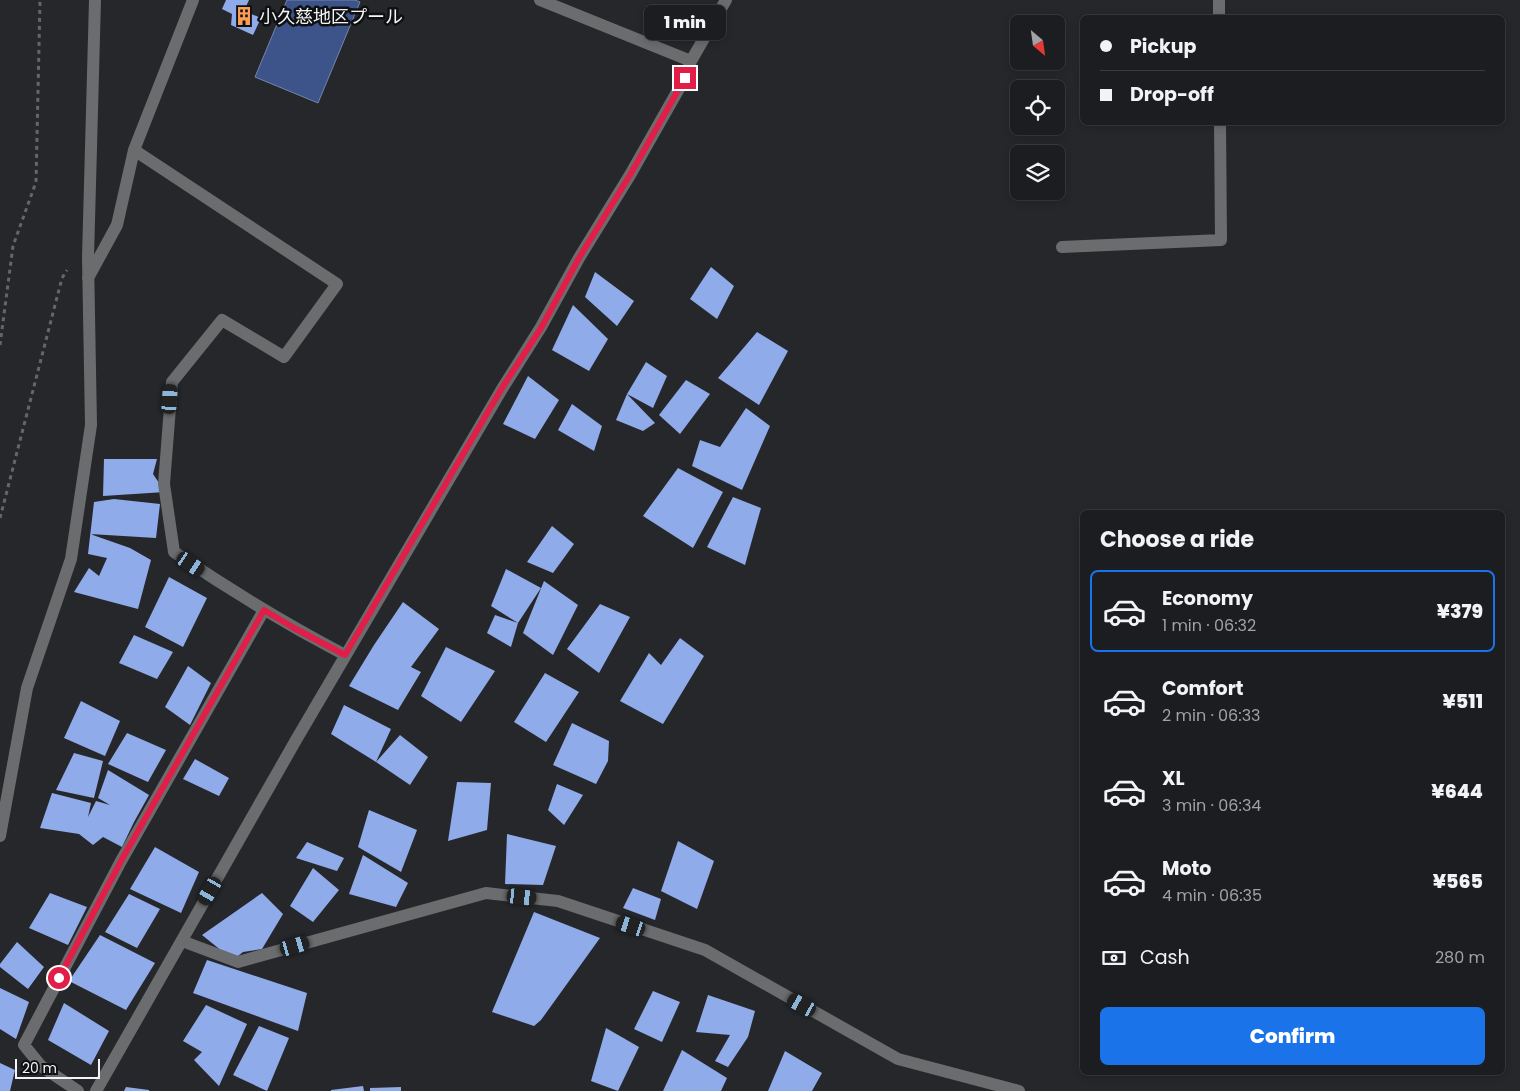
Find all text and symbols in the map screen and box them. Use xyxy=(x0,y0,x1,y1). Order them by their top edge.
place label: 小久慈地区プール xyxy=(259,4,403,29)
building icon: 小久慈地区プール xyxy=(233,5,255,27)
callout: 1 min xyxy=(644,5,726,40)
text: 1 min xyxy=(664,11,706,34)
north arrow xyxy=(1010,15,1065,70)
map controls xyxy=(1010,15,1065,200)
text: Pickup xyxy=(1130,33,1196,60)
route end xyxy=(674,67,696,89)
button: locate xyxy=(1010,80,1065,135)
text: Drop-off xyxy=(1130,81,1214,108)
button: layers xyxy=(1010,145,1065,200)
car xyxy=(161,384,178,414)
text: Choose a ride xyxy=(1100,524,1254,555)
car xyxy=(174,549,207,579)
text: Economy xyxy=(1162,585,1253,612)
icon: car xyxy=(1102,589,1147,634)
text: ¥379 xyxy=(1437,598,1483,625)
text: 1 min · 06:32 xyxy=(1162,614,1256,637)
text: Comfort xyxy=(1162,675,1244,702)
icon: car xyxy=(1102,679,1147,724)
text: ¥511 xyxy=(1443,688,1483,715)
text: 2 min · 06:33 xyxy=(1162,704,1261,727)
text: XL xyxy=(1162,765,1185,792)
icon: car xyxy=(1102,769,1147,814)
text: ¥644 xyxy=(1431,778,1483,805)
text: 3 min · 06:34 xyxy=(1162,794,1261,817)
text: Moto xyxy=(1162,855,1211,882)
icon: car xyxy=(1102,859,1147,904)
text: ¥565 xyxy=(1433,868,1483,895)
car xyxy=(196,874,223,908)
text: 4 min · 06:35 xyxy=(1162,884,1262,907)
car xyxy=(506,888,537,906)
car xyxy=(614,914,647,938)
car xyxy=(278,935,311,957)
icon: cash xyxy=(1100,944,1128,972)
text: Cash xyxy=(1140,944,1190,971)
text: 280 m xyxy=(1435,946,1485,969)
route start xyxy=(48,967,70,989)
car xyxy=(785,991,818,1019)
button: Confirm xyxy=(1100,1007,1485,1065)
scale bar xyxy=(15,1056,100,1079)
text: 20 m xyxy=(22,1058,57,1078)

